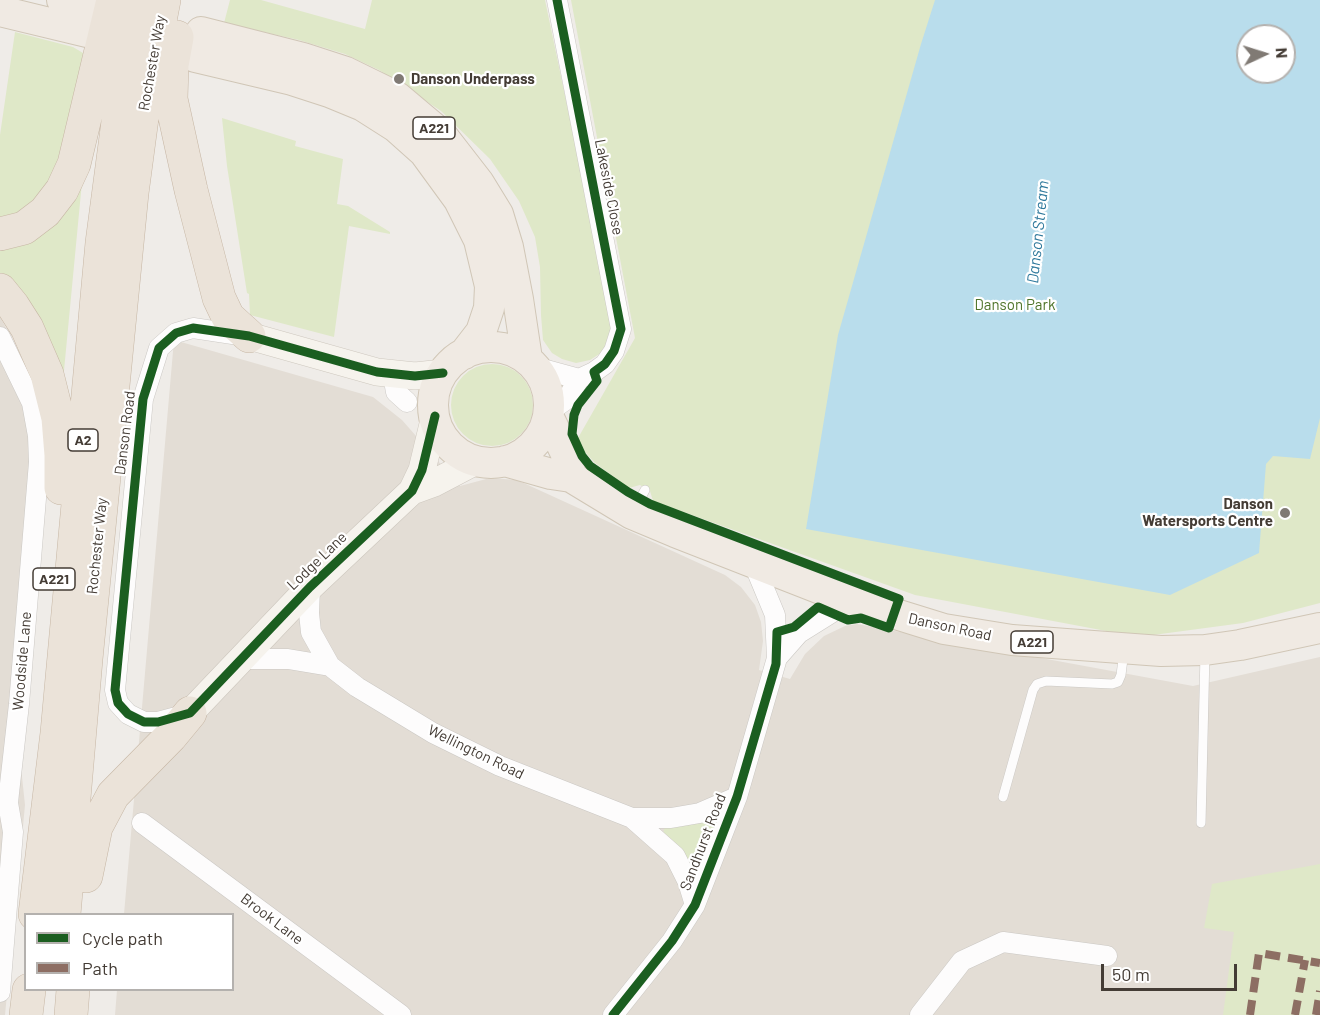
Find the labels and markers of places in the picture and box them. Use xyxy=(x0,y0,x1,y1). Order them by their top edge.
place label: Danson Underpass xyxy=(411,70,535,88)
marker: Danson Underpass xyxy=(392,72,406,86)
place label: Danson Watersports Centre xyxy=(1142,495,1273,530)
marker: Danson Watersports Centre xyxy=(1278,506,1292,520)

